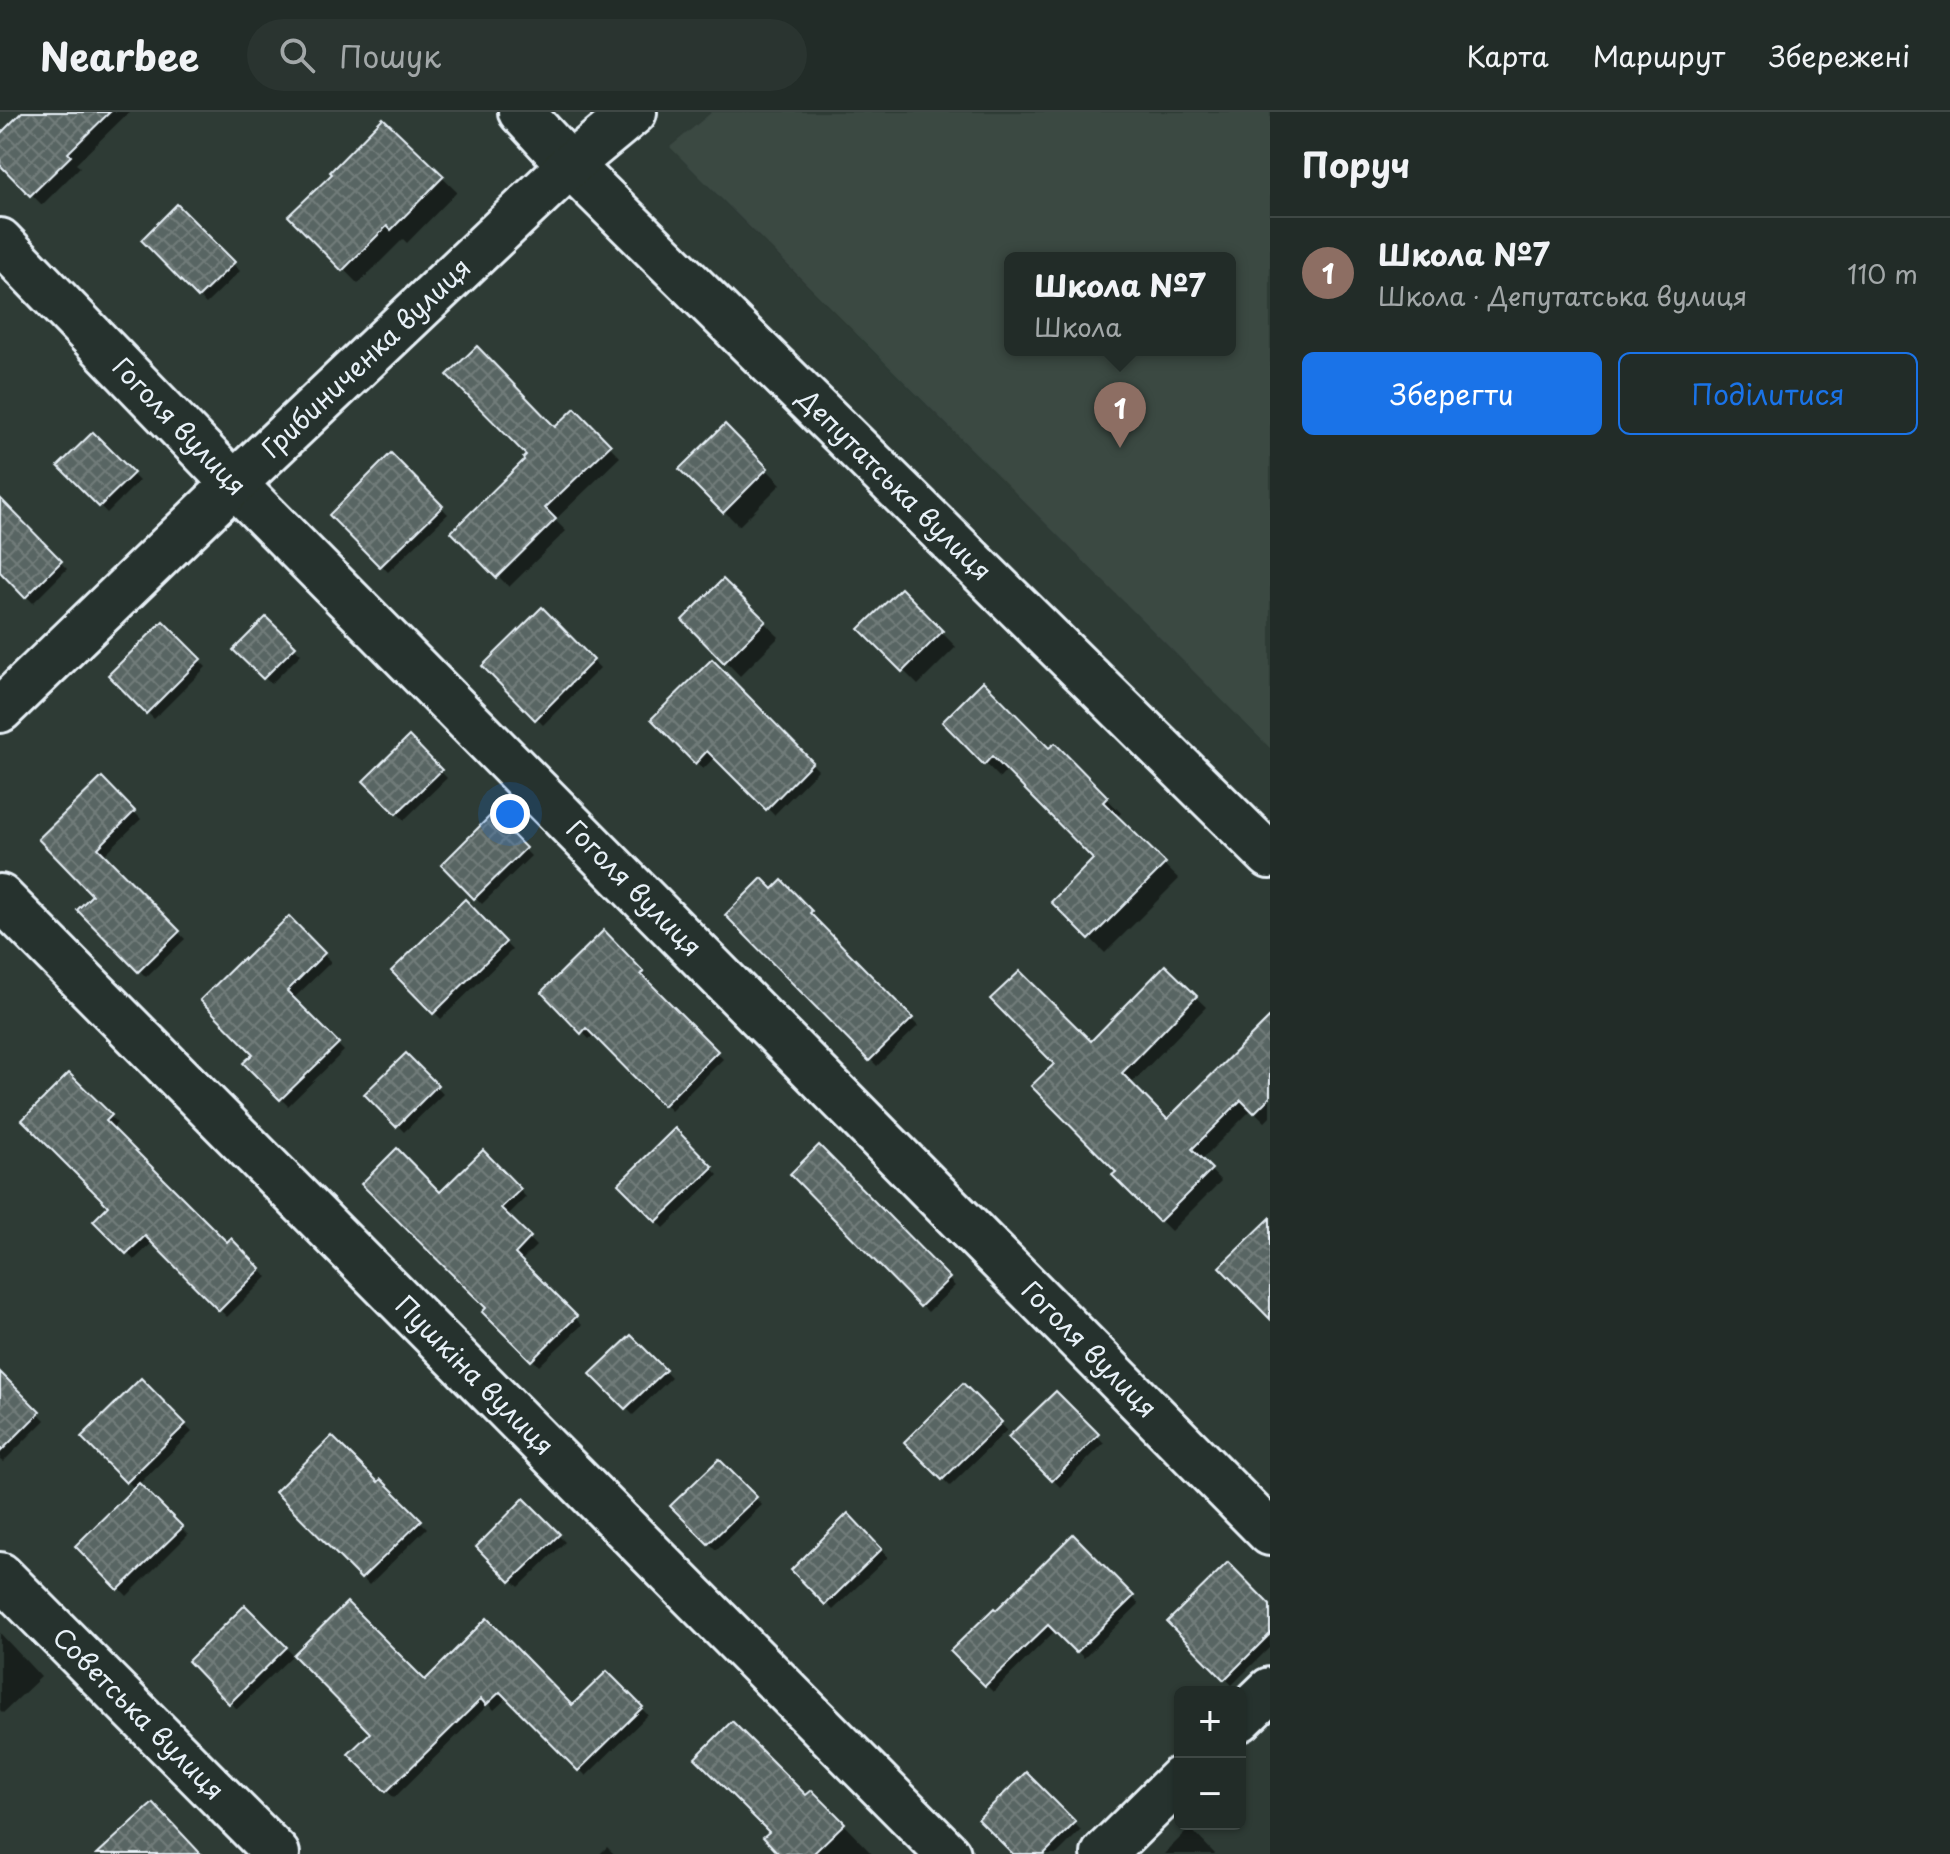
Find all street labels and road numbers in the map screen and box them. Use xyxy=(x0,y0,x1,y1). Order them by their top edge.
street label: Грибиниченка вулиця xyxy=(252,248,479,466)
street label: Гоголя вулиця xyxy=(104,348,256,504)
street label: Депутатська вулиця xyxy=(789,379,1001,589)
street label: Гоголя вулиця xyxy=(558,810,711,965)
street label: Гоголя вулиця xyxy=(1013,1271,1167,1426)
street label: Пушкіна вулиця xyxy=(387,1286,564,1464)
street label: Советська вулиця xyxy=(44,1618,234,1808)

